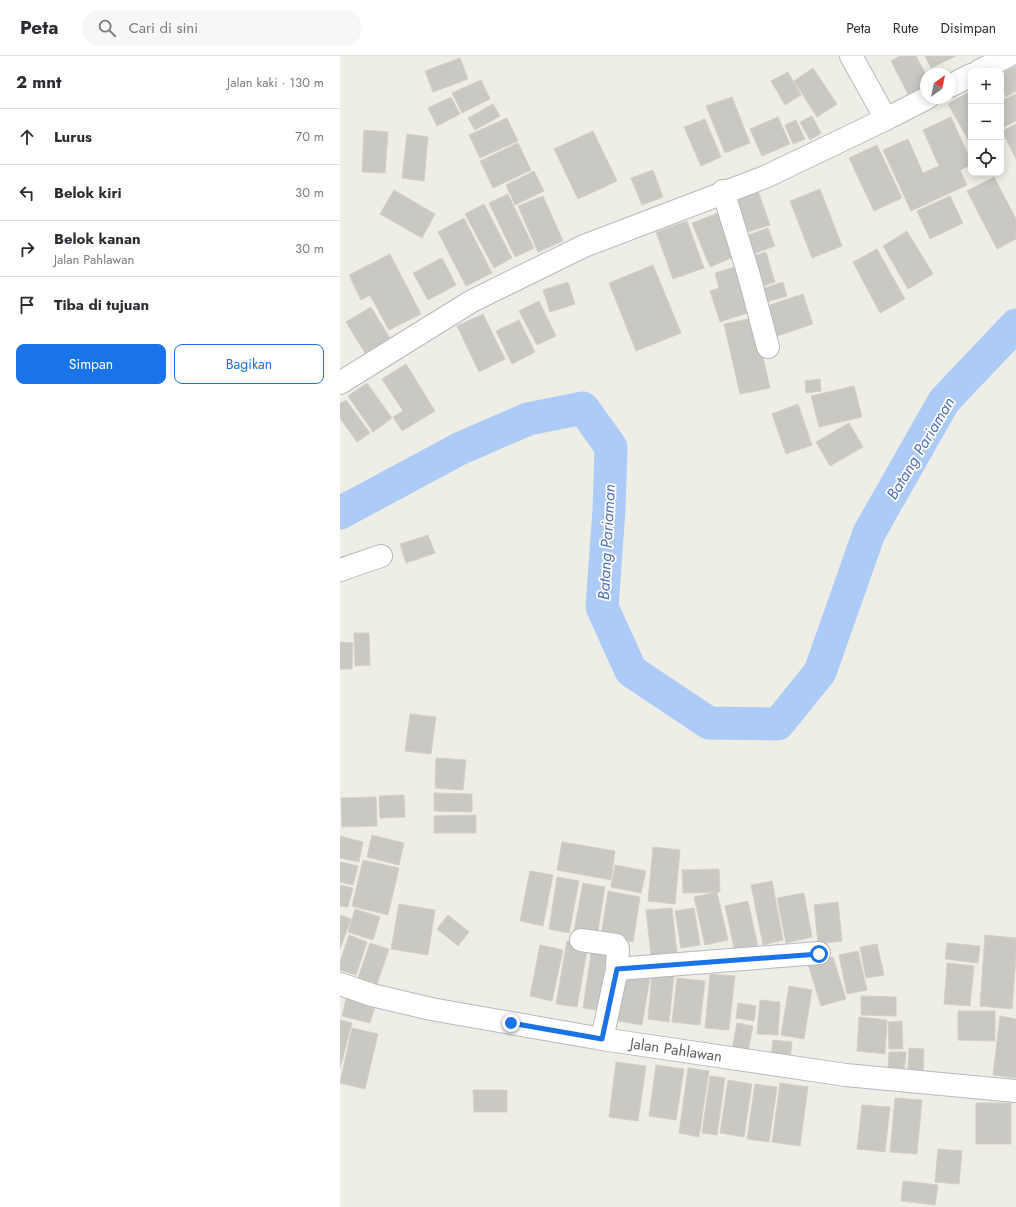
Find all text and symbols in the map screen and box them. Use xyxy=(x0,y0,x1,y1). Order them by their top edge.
search box xyxy=(82,10,362,46)
text: Peta xyxy=(20,14,58,41)
icon: search xyxy=(96,17,118,39)
text: Cari di sini xyxy=(128,17,198,39)
text: Peta xyxy=(846,18,871,38)
text: Rute xyxy=(893,18,919,38)
text: Disimpan xyxy=(941,18,996,38)
north arrow xyxy=(920,68,956,104)
map controls xyxy=(968,68,1004,176)
button: + xyxy=(968,68,1004,104)
text: 2 mnt xyxy=(16,70,61,94)
text: Jalan kaki · 130 m xyxy=(227,73,324,92)
button: − xyxy=(968,104,1004,140)
icon: ahead xyxy=(16,126,38,148)
text: Lurus xyxy=(54,126,92,148)
text: 70 m xyxy=(295,127,324,146)
button: locate xyxy=(968,140,1004,176)
icon: left xyxy=(16,182,38,204)
text: Belok kiri xyxy=(54,182,122,204)
text: 30 m xyxy=(295,183,324,202)
text: Belok kanan xyxy=(54,228,141,250)
icon: right xyxy=(16,238,38,260)
text: 30 m xyxy=(295,239,324,258)
text: Jalan Pahlawan xyxy=(54,250,134,269)
icon: arrive xyxy=(16,294,38,316)
text: Tiba di tujuan xyxy=(54,294,149,316)
button: Simpan xyxy=(16,344,166,384)
button: Bagikan xyxy=(174,344,324,384)
water label: Batang Pariaman xyxy=(881,393,960,504)
water label: Batang Pariaman xyxy=(592,483,621,601)
route start xyxy=(810,945,828,963)
route end xyxy=(502,1014,520,1032)
street label: Jalan Pahlawan xyxy=(627,1032,724,1068)

